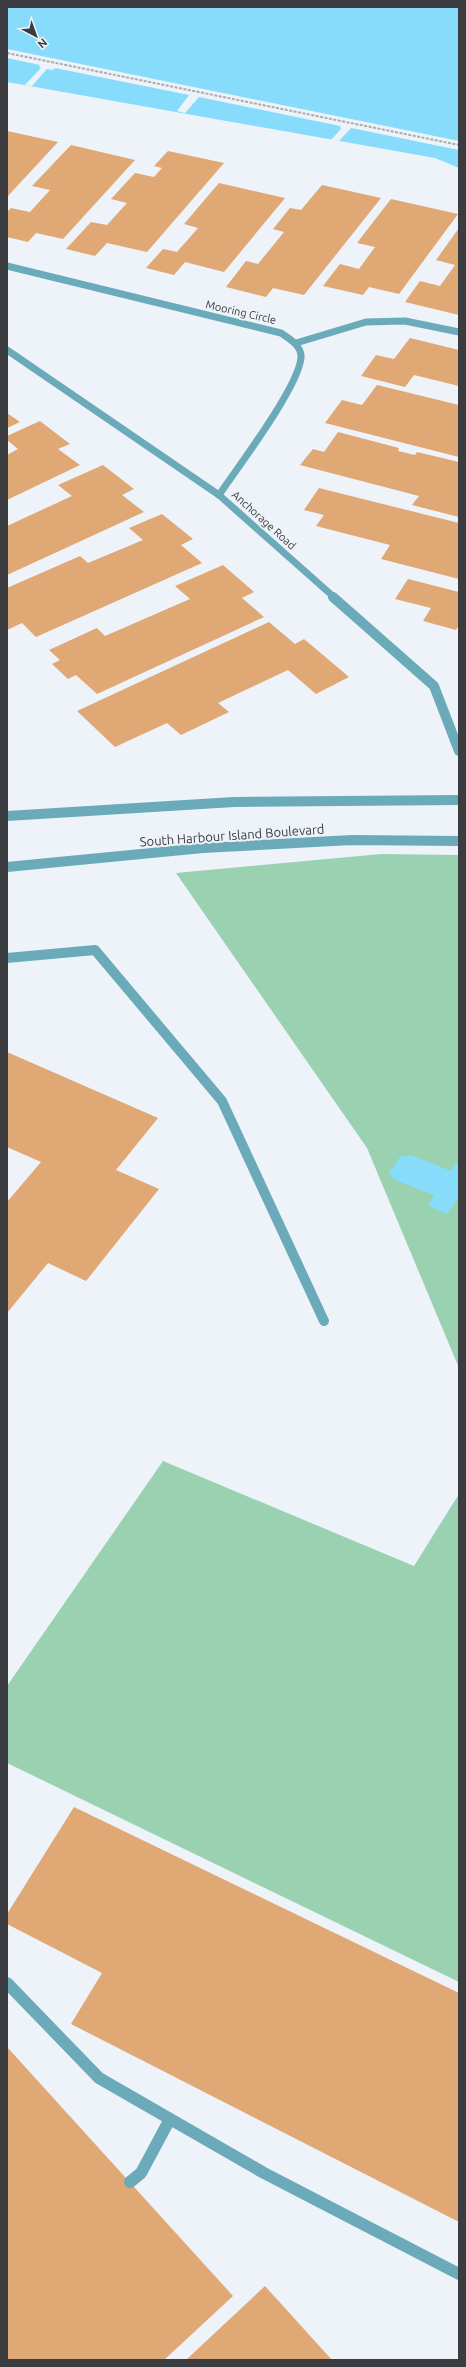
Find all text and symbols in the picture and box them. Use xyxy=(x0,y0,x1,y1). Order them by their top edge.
north arrow xyxy=(16,16,56,56)
text: N xyxy=(36,36,50,51)
street label: Mooring Circle xyxy=(205,298,277,326)
street label: Anchorage Road xyxy=(230,488,298,552)
street label: South Harbour Island Boulevard xyxy=(139,822,325,848)

